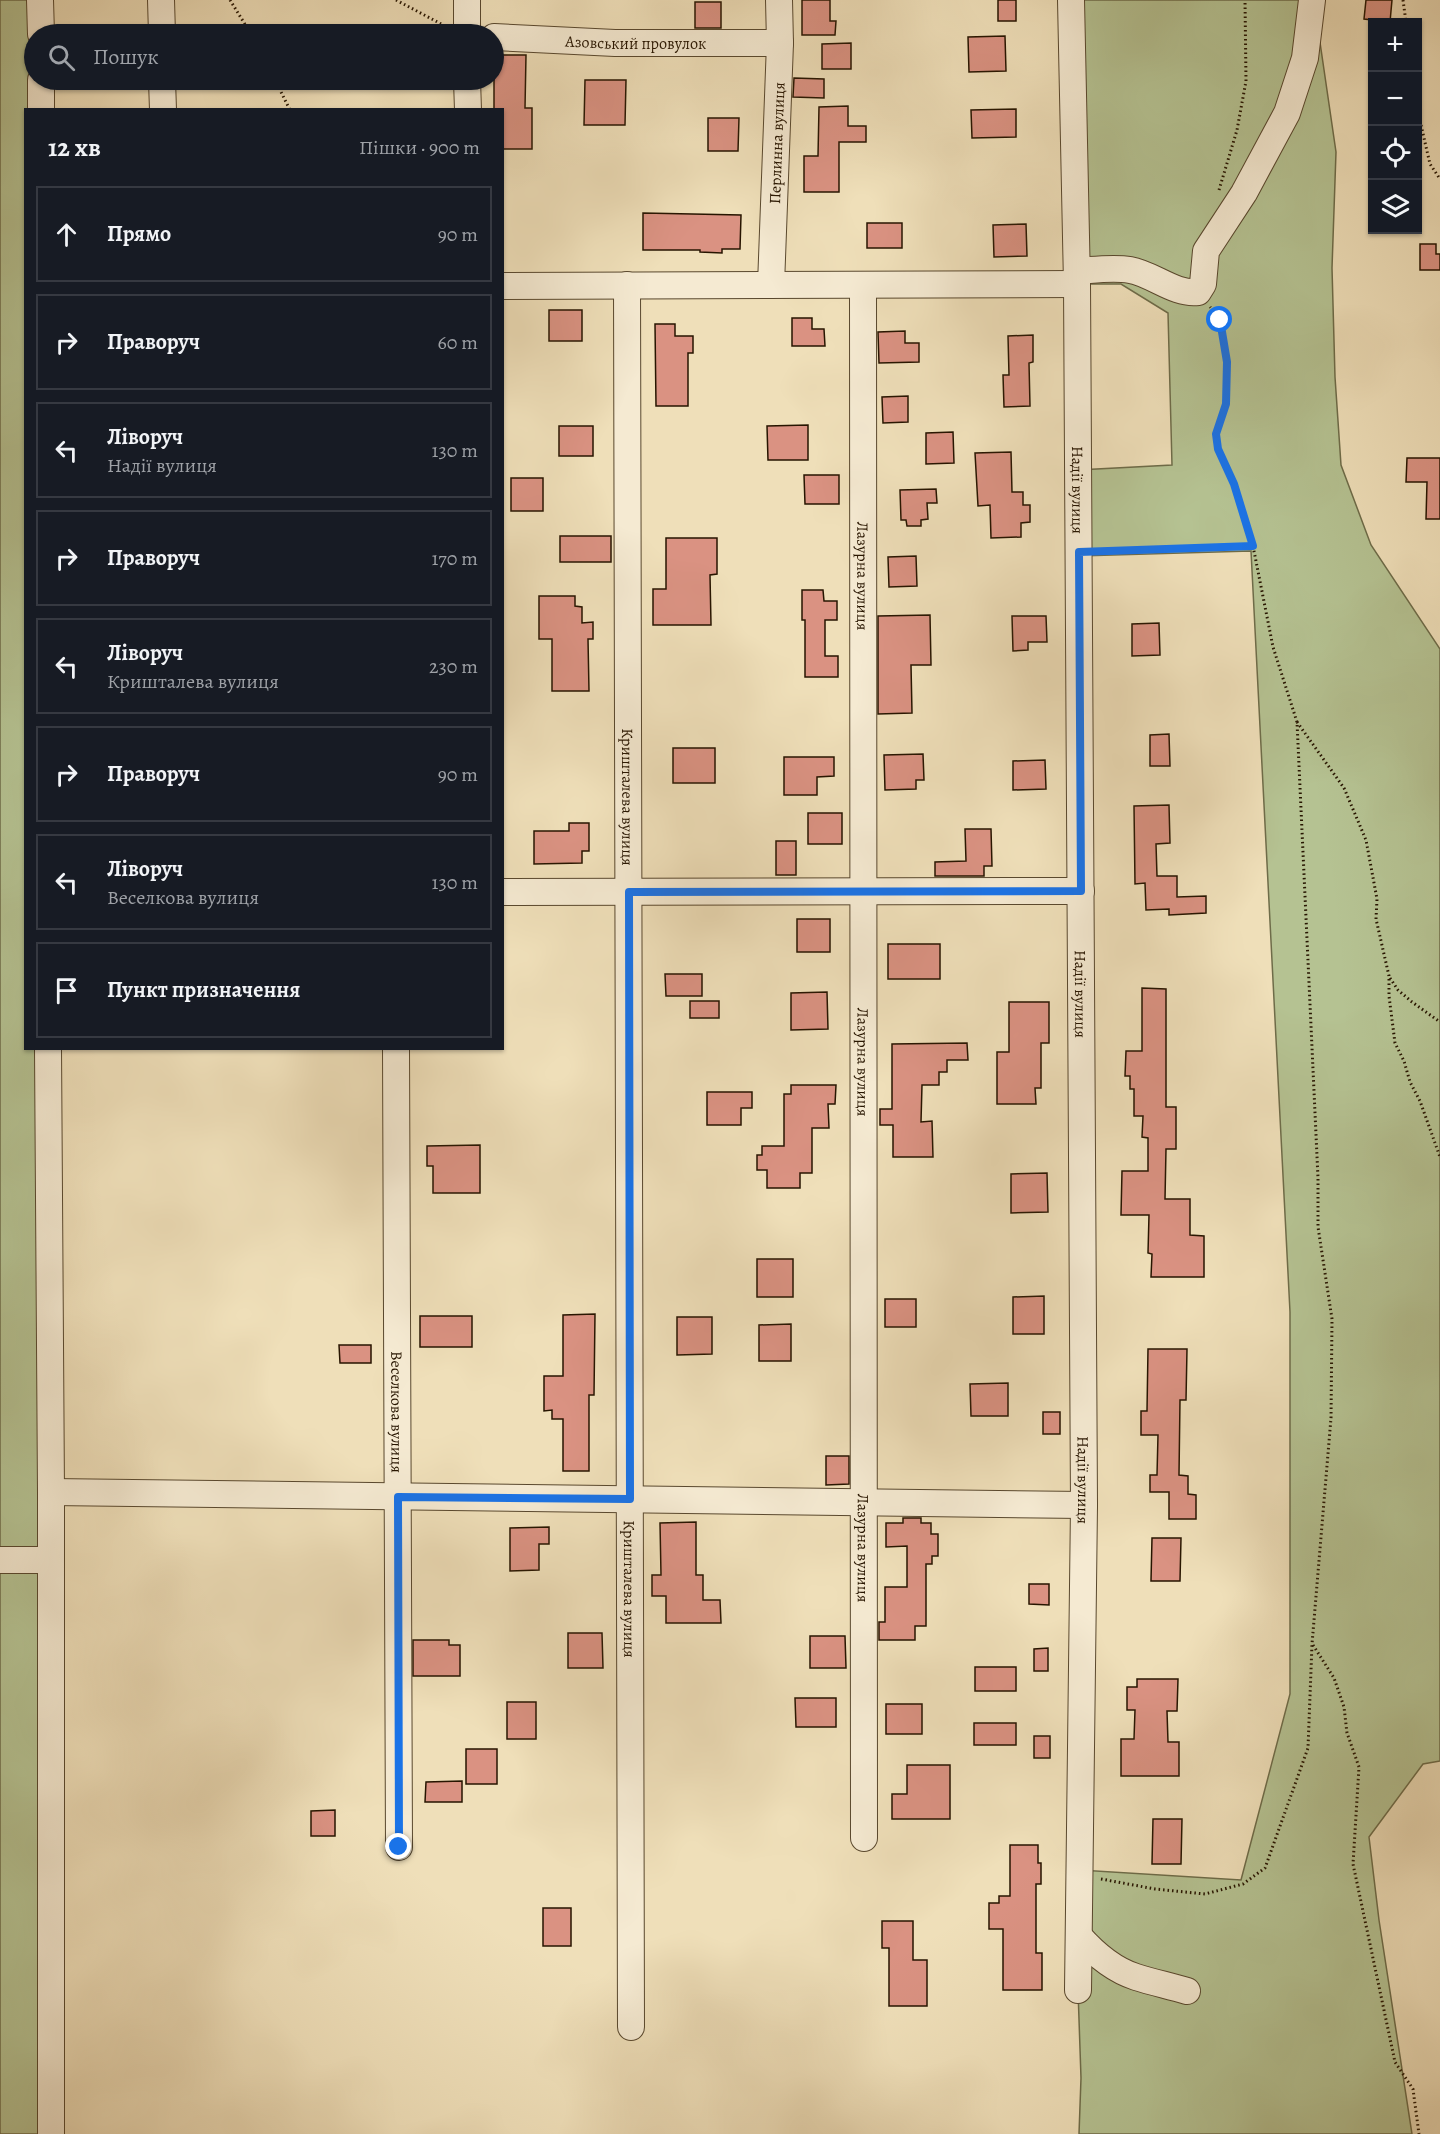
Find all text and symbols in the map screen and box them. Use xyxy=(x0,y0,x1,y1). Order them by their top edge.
map controls xyxy=(1368,18,1422,234)
button: + xyxy=(1368,18,1422,72)
search box xyxy=(24,24,504,90)
street label: Азовський провулок xyxy=(564,31,706,55)
icon: search xyxy=(45,41,78,74)
text: Пошук xyxy=(93,42,159,72)
button: − xyxy=(1368,72,1422,126)
street label: Перлинна вулиця xyxy=(764,81,791,205)
button: locate xyxy=(1368,126,1422,180)
text: 12 хв xyxy=(48,130,101,165)
text: Пішки · 900 m xyxy=(359,134,480,161)
button: layers xyxy=(1368,180,1422,234)
icon: ahead xyxy=(50,218,83,251)
text: Прямо xyxy=(107,219,171,249)
text: 90 m xyxy=(438,221,478,248)
route start xyxy=(1206,306,1232,332)
icon: right xyxy=(50,326,83,359)
text: Праворуч xyxy=(107,327,200,357)
text: 60 m xyxy=(438,329,478,356)
text: Ліворуч xyxy=(107,422,183,452)
icon: left xyxy=(50,434,83,467)
text: 130 m xyxy=(432,437,478,464)
street label: Надії вулиця xyxy=(1066,446,1088,534)
text: Надії вулиця xyxy=(107,452,217,479)
street label: Лазурна вулиця xyxy=(851,522,873,631)
icon: right xyxy=(50,542,83,575)
text: Праворуч xyxy=(107,543,200,573)
text: 170 m xyxy=(432,545,478,572)
text: Ліворуч xyxy=(107,638,183,668)
icon: left xyxy=(50,650,83,683)
text: 230 m xyxy=(429,653,478,680)
text: Кришталева вулиця xyxy=(107,668,279,695)
street label: Кришталева вулиця xyxy=(616,728,638,866)
icon: right xyxy=(50,758,83,791)
text: Праворуч xyxy=(107,759,200,789)
text: 90 m xyxy=(438,761,478,788)
text: Ліворуч xyxy=(107,854,183,884)
icon: left xyxy=(50,866,83,899)
text: 130 m xyxy=(432,869,478,896)
text: Веселкова вулиця xyxy=(107,884,259,911)
street label: Надії вулиця xyxy=(1069,950,1091,1038)
icon: arrive xyxy=(50,974,83,1007)
text: Пункт призначення xyxy=(107,975,300,1005)
street label: Лазурна вулиця xyxy=(851,1008,874,1117)
street label: Веселкова вулиця xyxy=(385,1351,408,1473)
street label: Надії вулиця xyxy=(1072,1436,1094,1524)
street label: Лазурна вулиця xyxy=(852,1494,874,1603)
street label: Кришталева вулиця xyxy=(618,1520,640,1658)
route end xyxy=(385,1833,411,1859)

